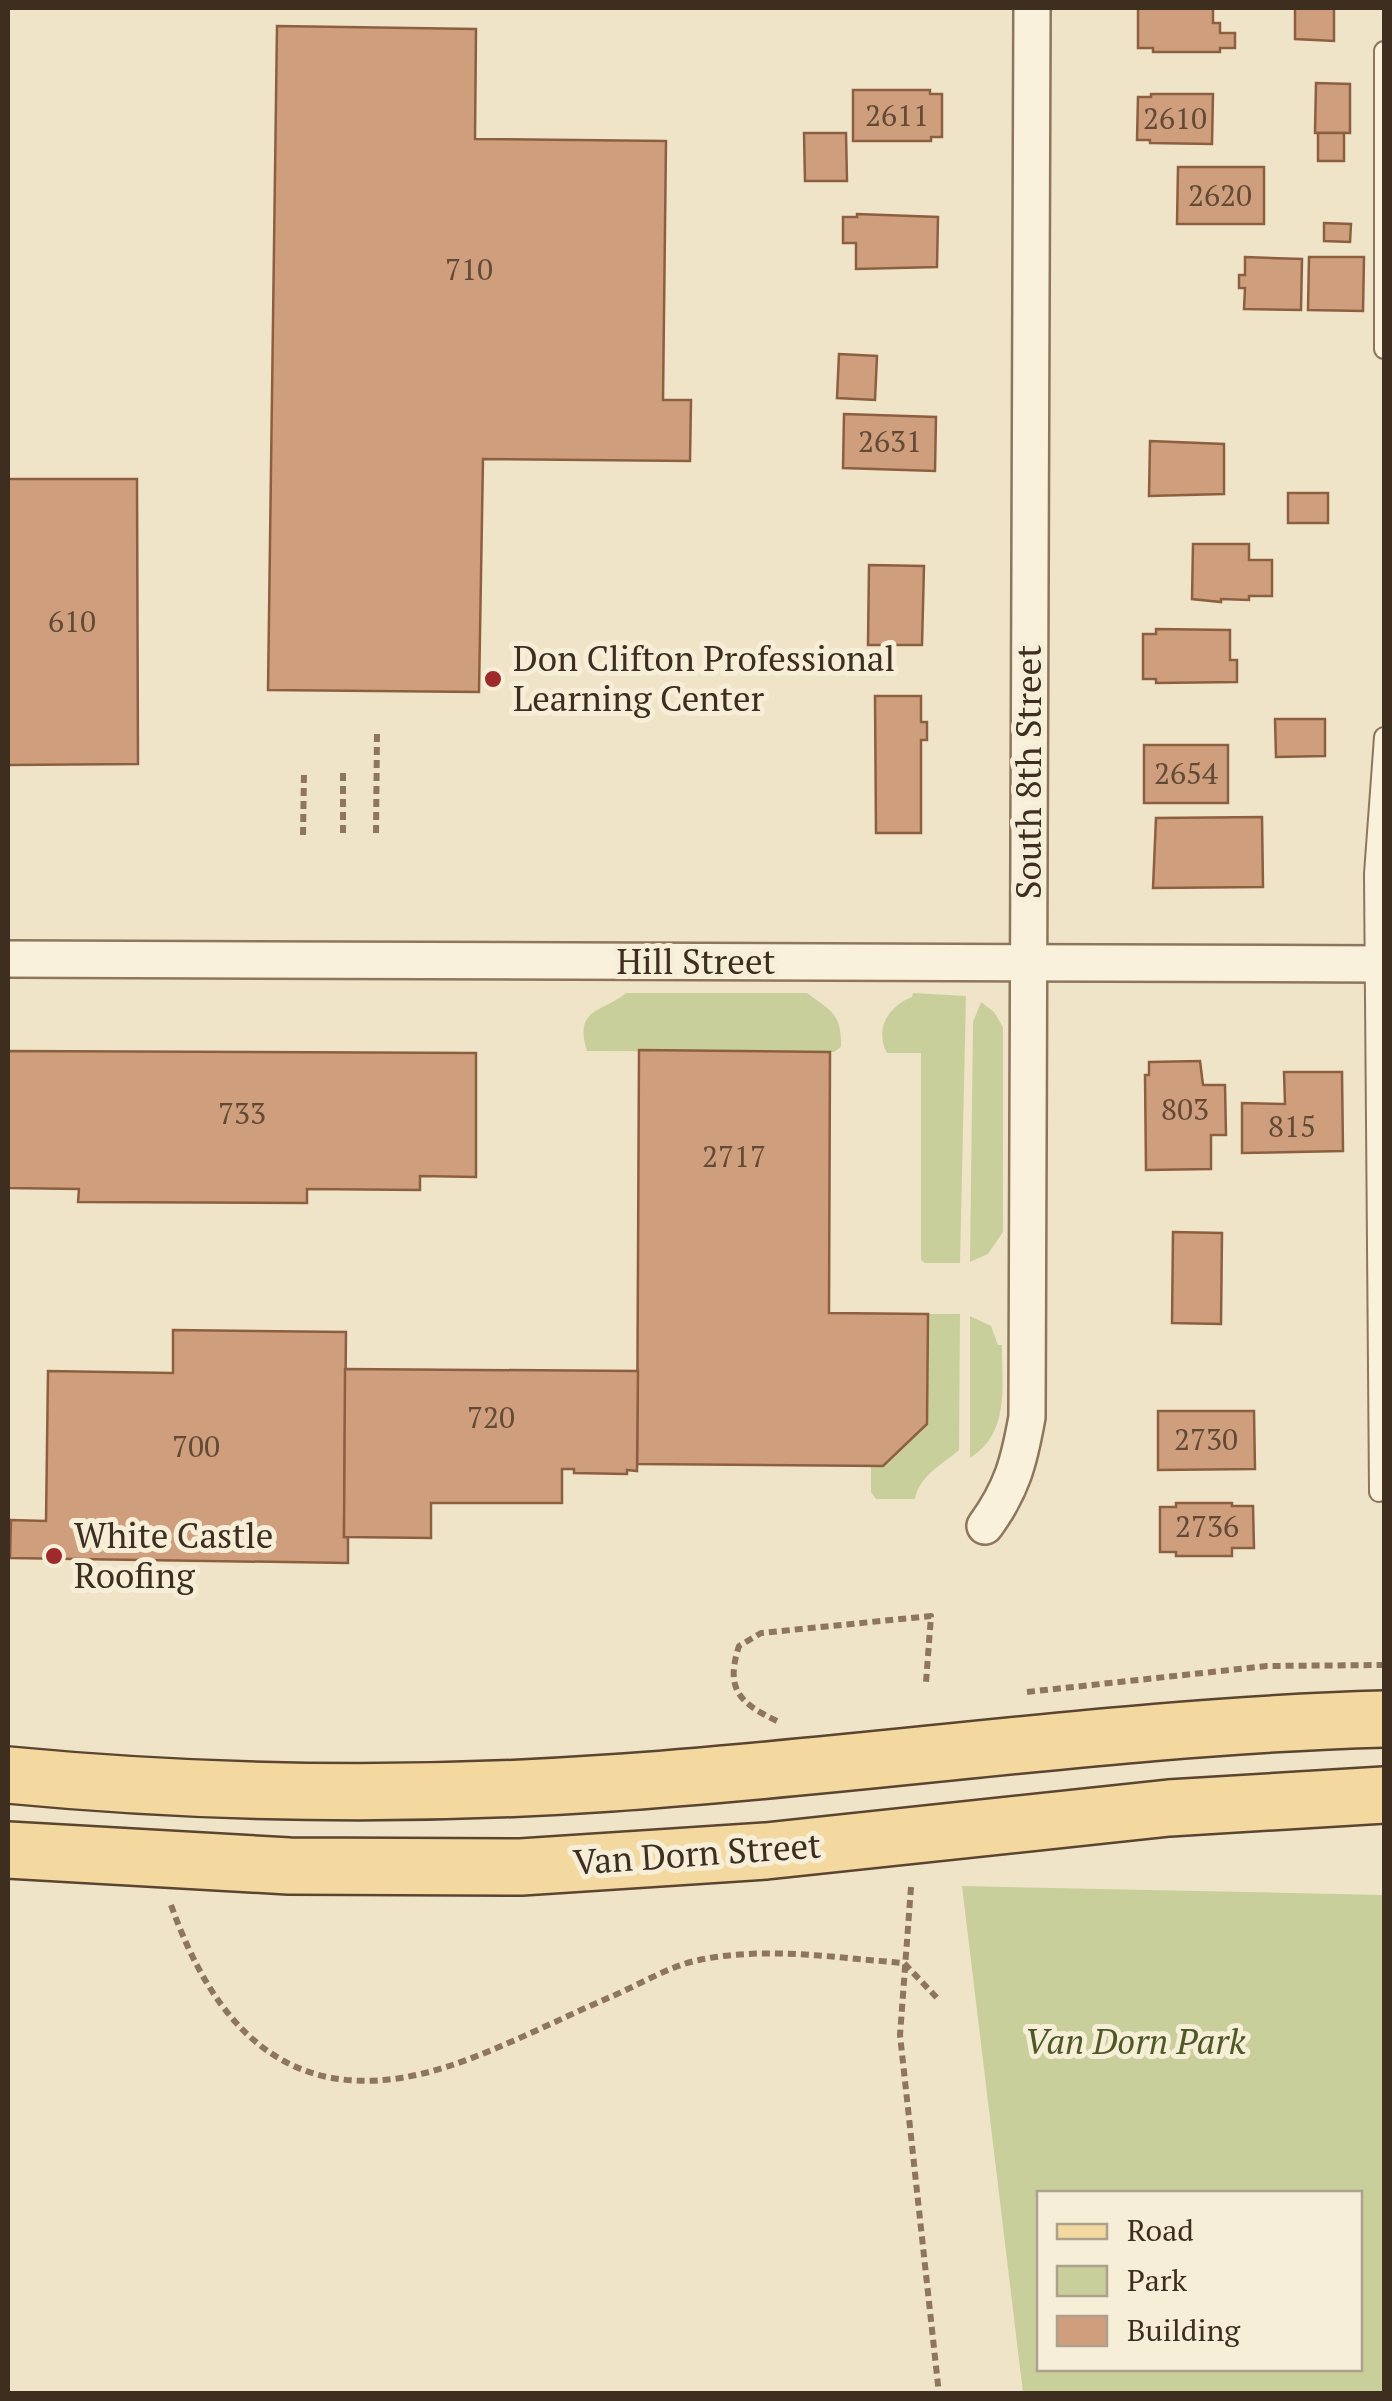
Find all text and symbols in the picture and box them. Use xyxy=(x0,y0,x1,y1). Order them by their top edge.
house number: 2611 xyxy=(865,95,929,135)
house number: 2610 xyxy=(1143,98,1207,138)
house number: 2620 xyxy=(1188,175,1252,215)
house number: 710 xyxy=(445,249,493,289)
house number: 2631 xyxy=(858,421,922,461)
house number: 610 xyxy=(48,601,96,641)
place label: Don Clifton Professional Learning Center xyxy=(513,635,895,721)
street label: South 8th Street xyxy=(1005,645,1051,899)
marker: Don Clifton Professional Learning Center xyxy=(482,668,504,690)
house number: 2654 xyxy=(1154,753,1218,793)
street label: Hill Street xyxy=(617,938,775,984)
house number: 803 xyxy=(1161,1089,1209,1129)
house number: 733 xyxy=(218,1093,266,1133)
house number: 815 xyxy=(1268,1106,1316,1146)
house number: 2717 xyxy=(702,1136,766,1176)
house number: 720 xyxy=(467,1397,515,1437)
house number: 2730 xyxy=(1174,1419,1238,1459)
house number: 700 xyxy=(172,1426,220,1466)
house number: 2736 xyxy=(1175,1506,1239,1546)
place label: White Castle Roofing xyxy=(74,1512,273,1598)
marker: White Castle Roofing xyxy=(43,1545,65,1567)
street label: Van Dorn Street xyxy=(571,1821,822,1885)
park label: Van Dorn Park xyxy=(1024,2018,1246,2064)
legend xyxy=(1037,2191,1362,2371)
text: Road xyxy=(1127,2210,1194,2250)
text: Park xyxy=(1127,2260,1188,2300)
text: Building xyxy=(1127,2310,1241,2350)

